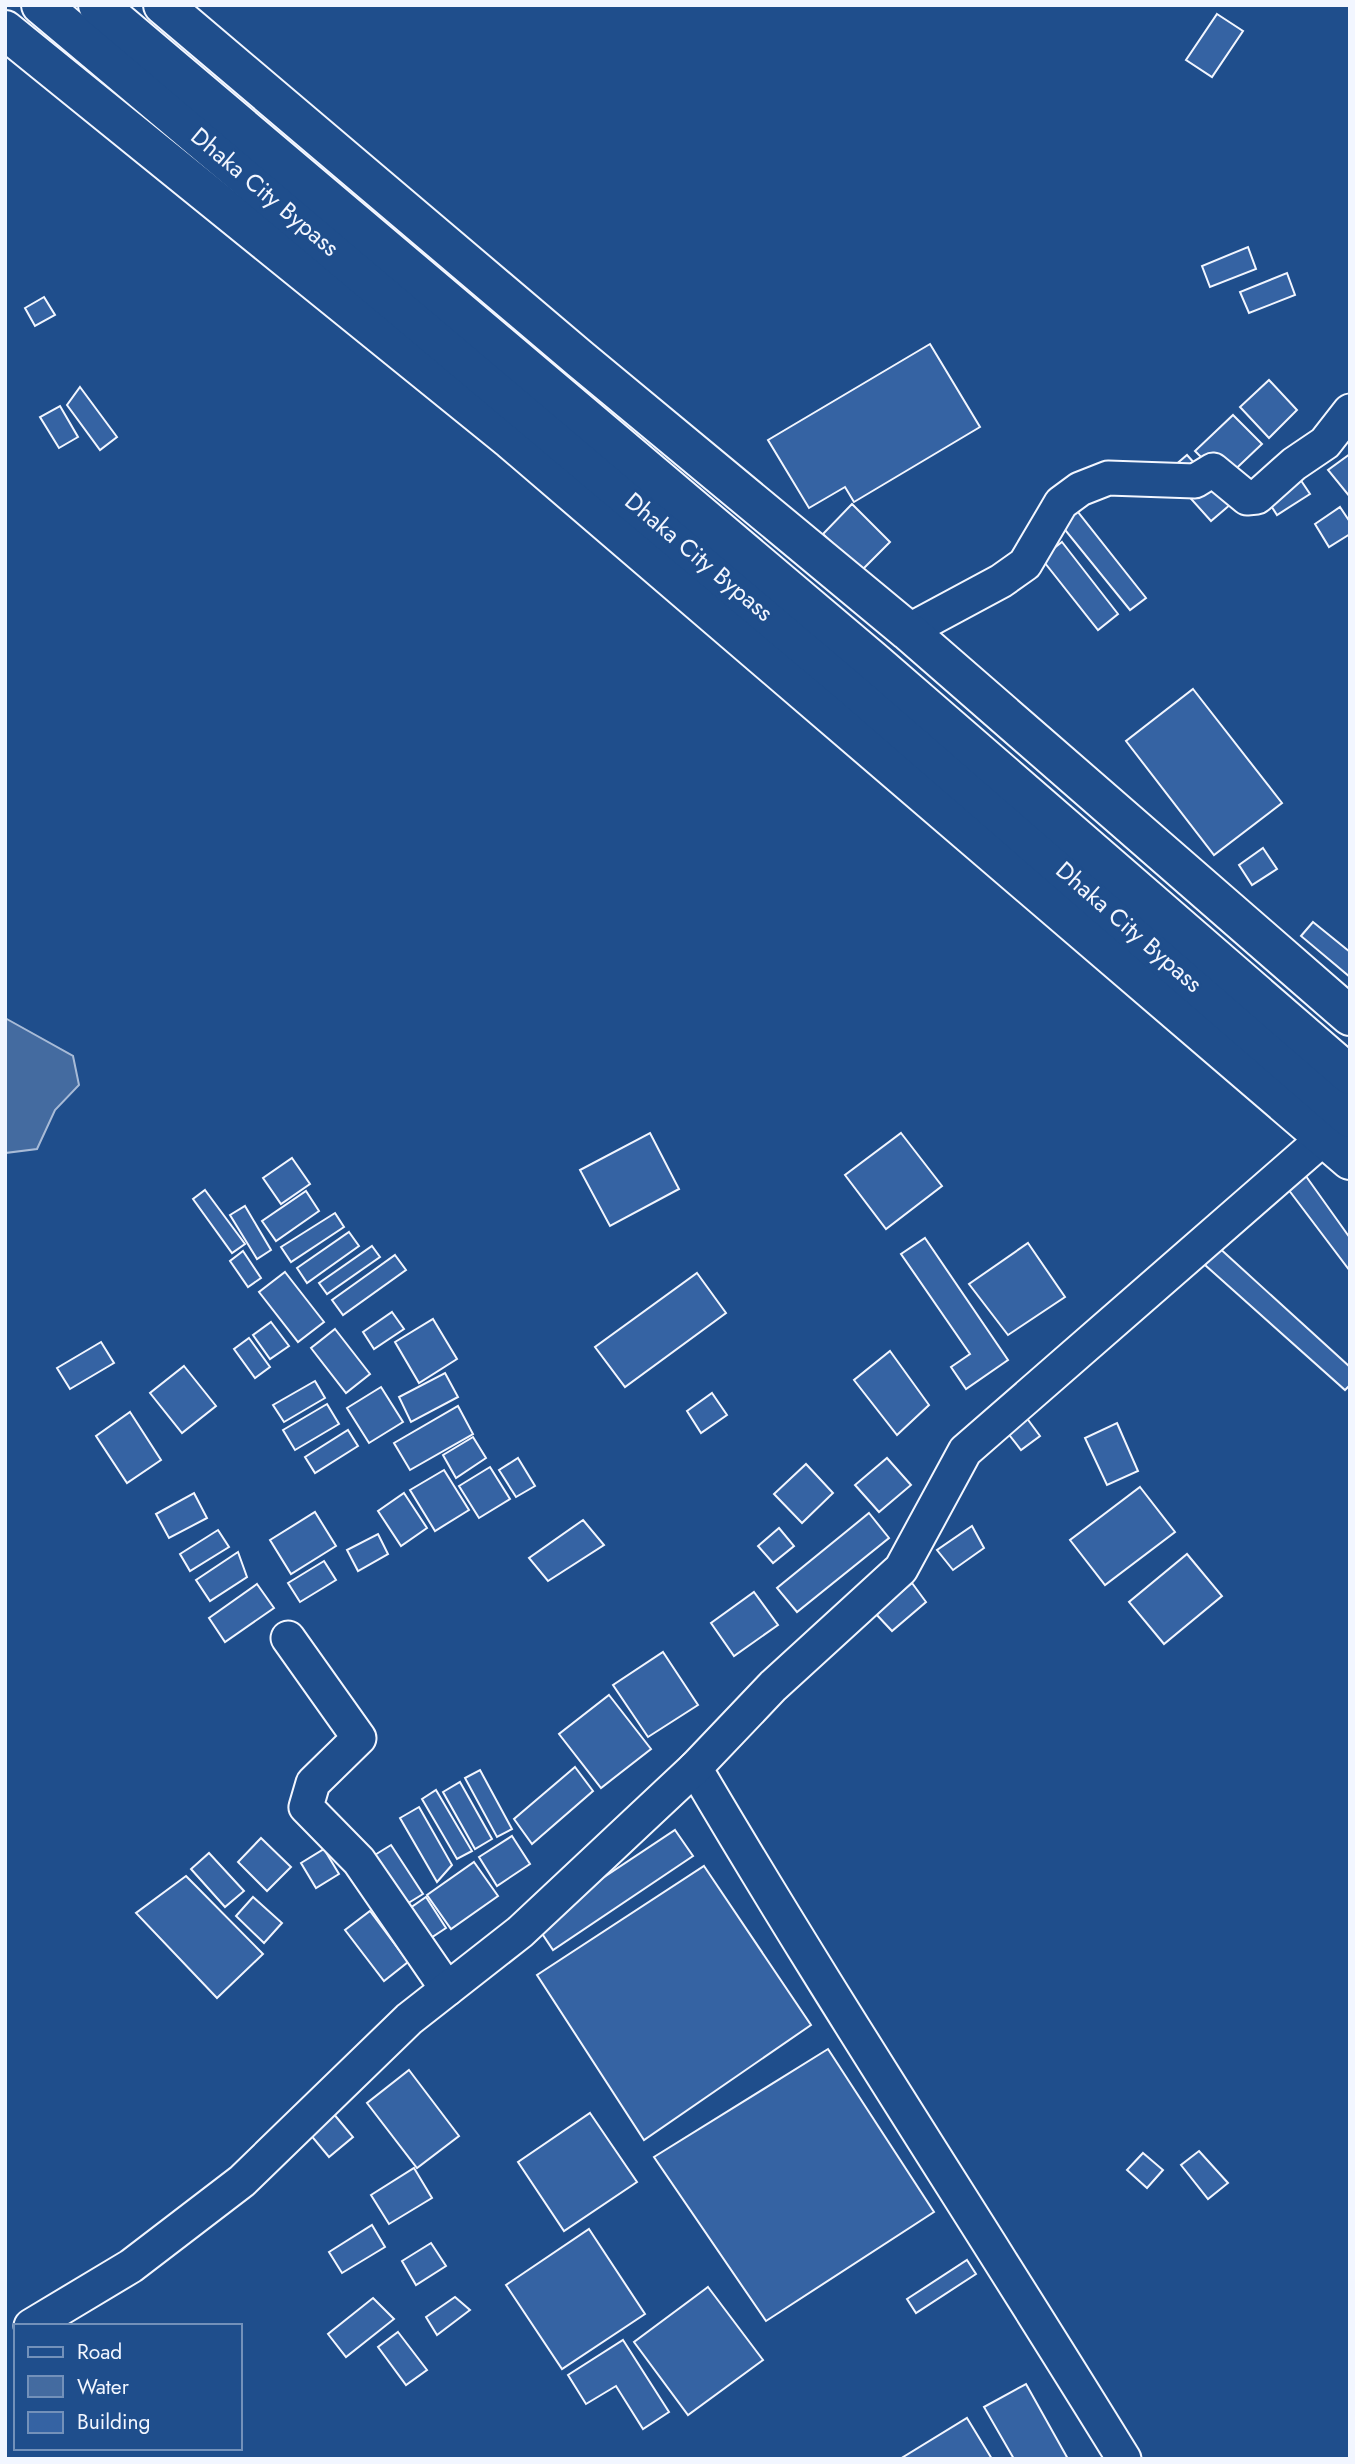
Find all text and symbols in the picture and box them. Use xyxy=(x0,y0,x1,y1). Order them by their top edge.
street label: Dhaka City Bypass xyxy=(183,119,347,264)
street label: Dhaka City Bypass xyxy=(617,484,781,629)
street label: Dhaka City Bypass xyxy=(1048,853,1210,1000)
legend xyxy=(14,2324,242,2450)
text: Road xyxy=(77,2337,122,2367)
text: Water xyxy=(77,2372,130,2402)
text: Building xyxy=(77,2407,150,2437)

